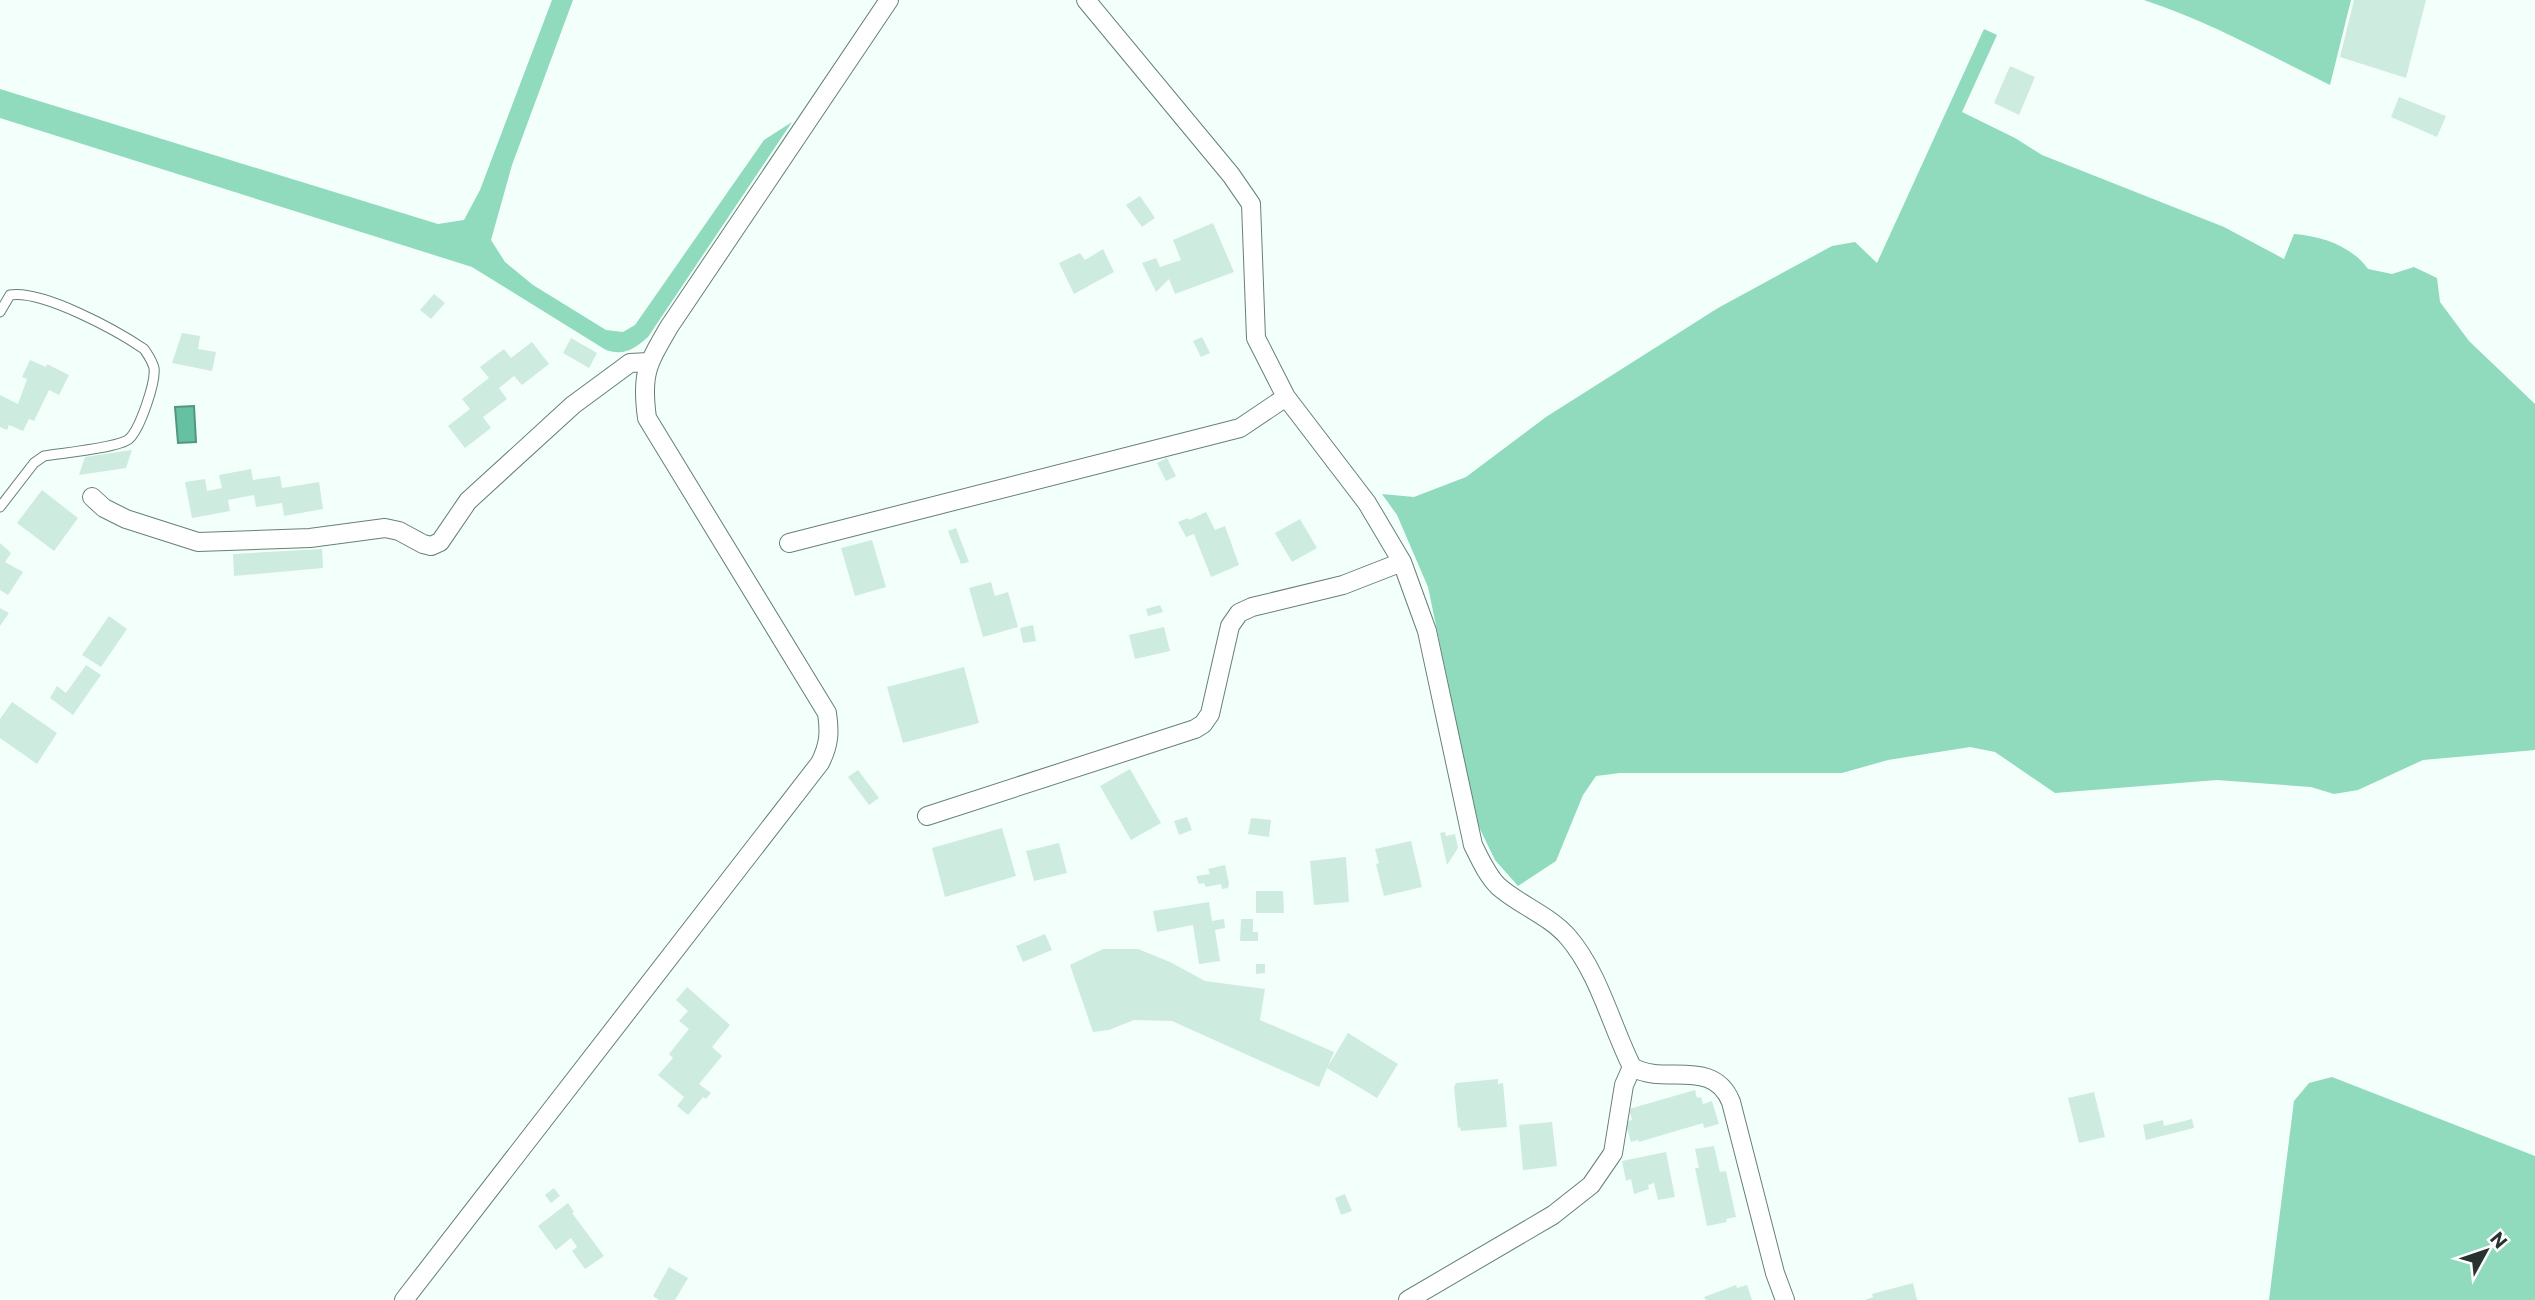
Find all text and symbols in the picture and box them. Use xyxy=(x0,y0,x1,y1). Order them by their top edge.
north arrow xyxy=(2451,1216,2521,1286)
text: N xyxy=(2486,1227,2513,1253)

